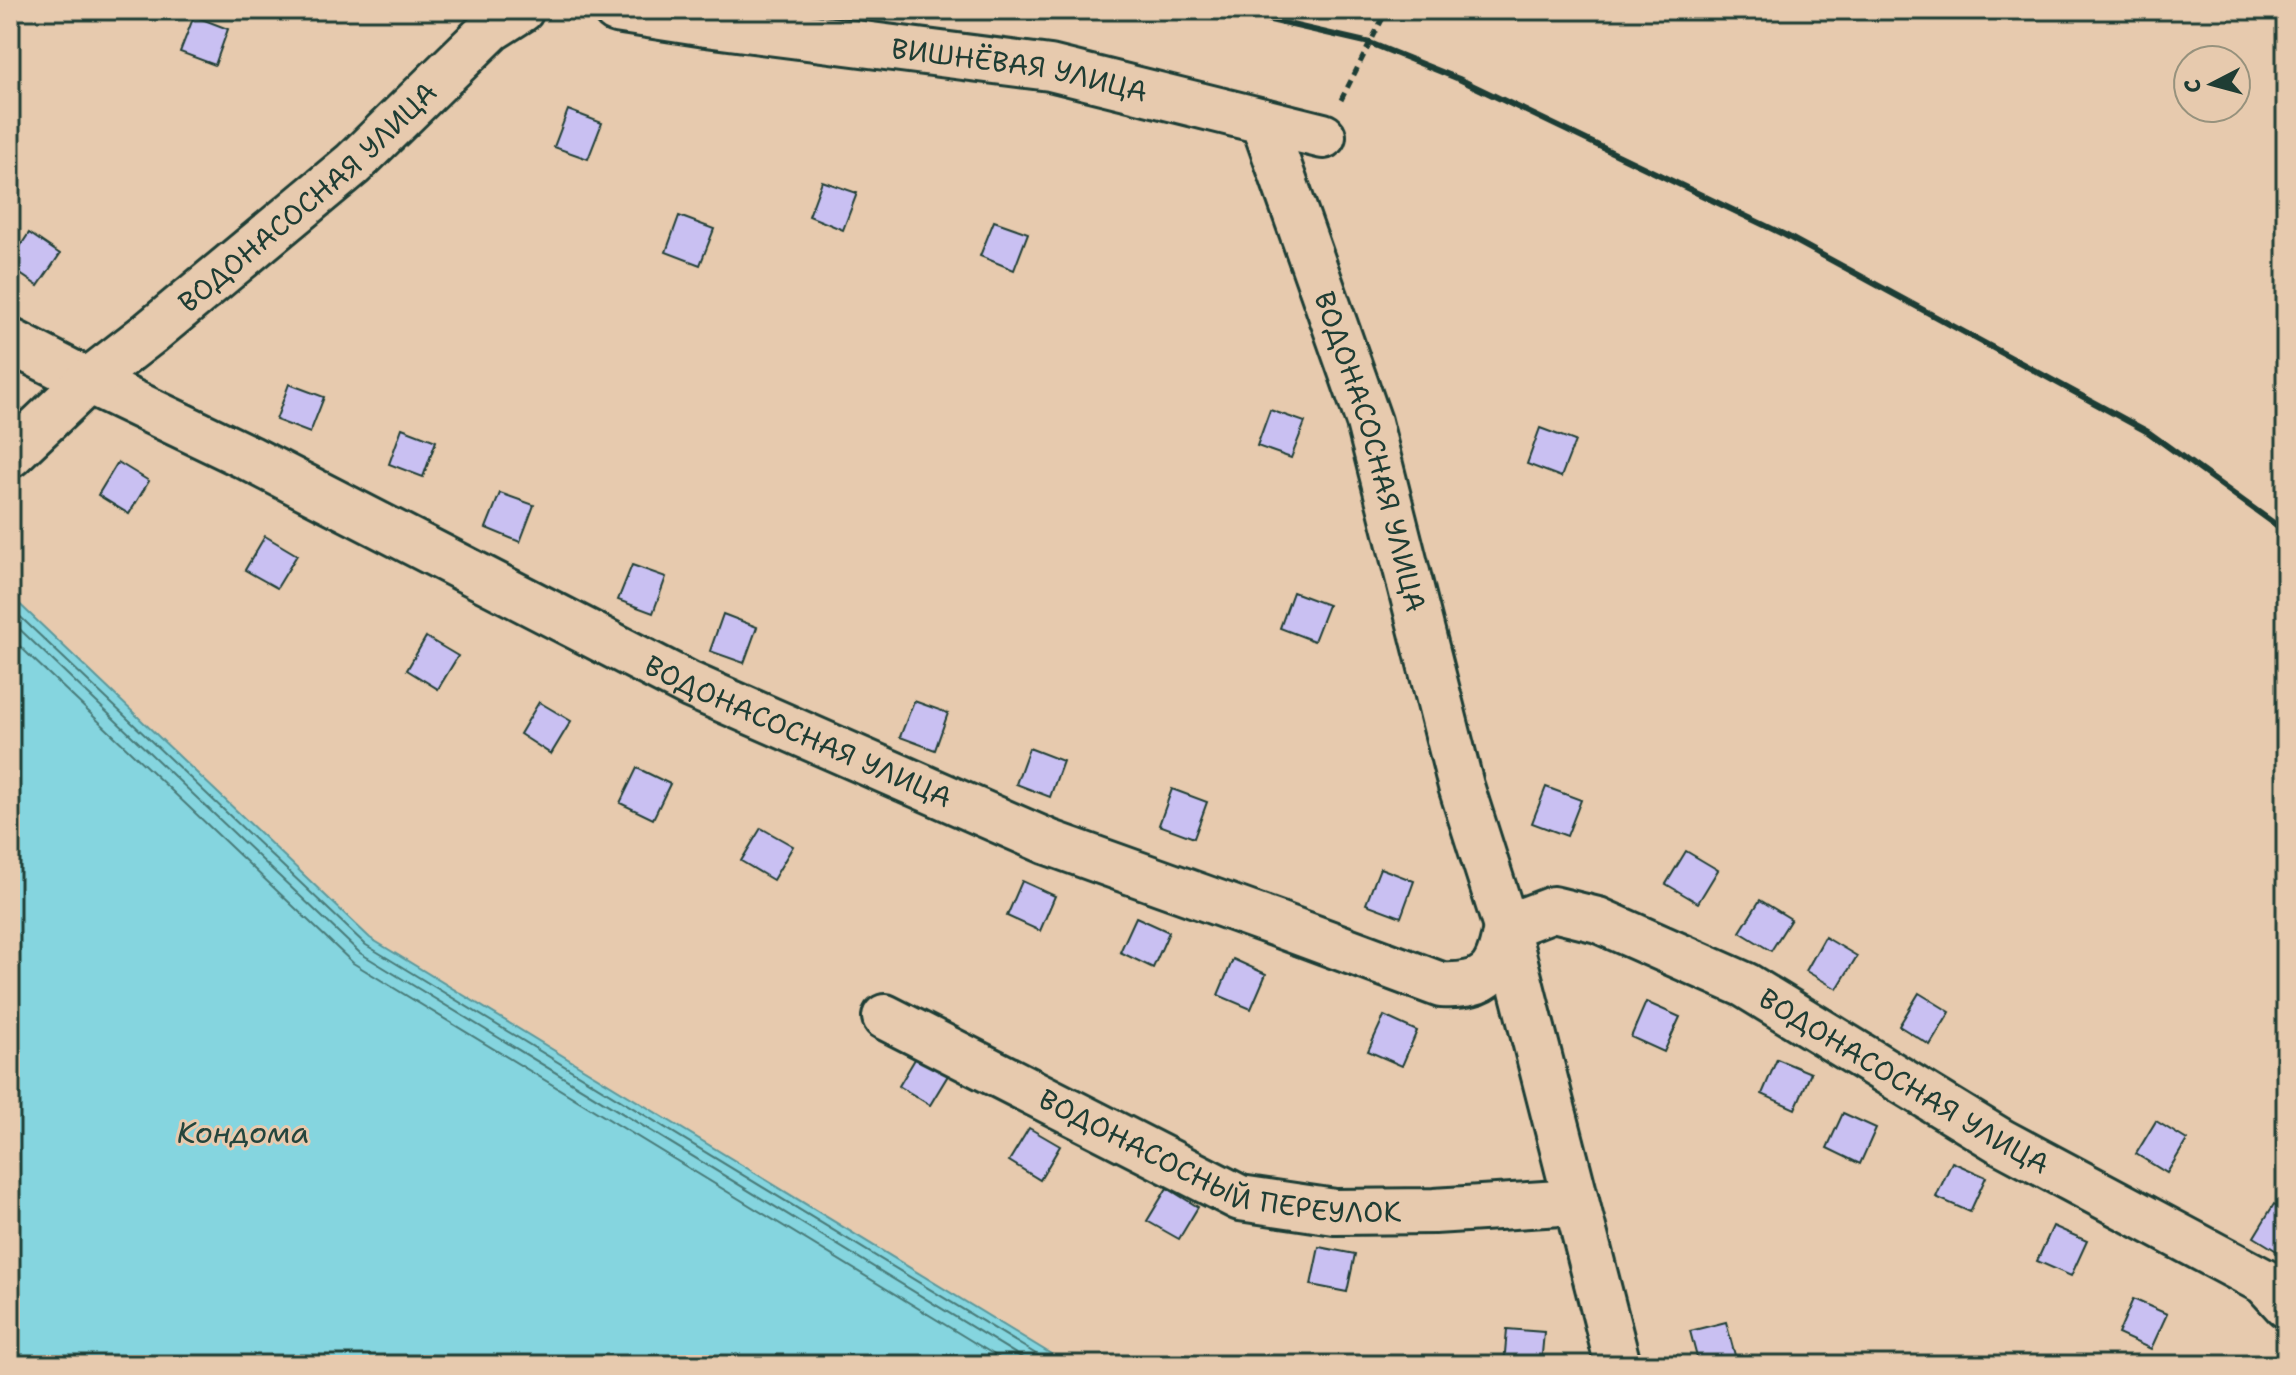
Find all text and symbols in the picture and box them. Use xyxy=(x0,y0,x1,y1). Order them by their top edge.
street label: ВИШНЁВАЯ УЛИЦА xyxy=(889,29,1152,111)
north arrow xyxy=(2172,44,2252,124)
street label: ВОДОНАСОСНАЯ УЛИЦА xyxy=(170,73,445,321)
text: С xyxy=(2177,78,2208,94)
street label: ВОДОНАСОСНАЯ УЛИЦА xyxy=(1305,286,1435,616)
street label: ВОДОНАСОСНАЯ УЛИЦА xyxy=(638,646,958,817)
street label: ВОДОНАСОСНАЯ УЛИЦА xyxy=(1752,979,2056,1183)
street label: ВОДОНАСОСНЫЙ ПЕРЕУЛОК xyxy=(1032,1080,1402,1231)
water label: Кондома xyxy=(177,1112,309,1153)

